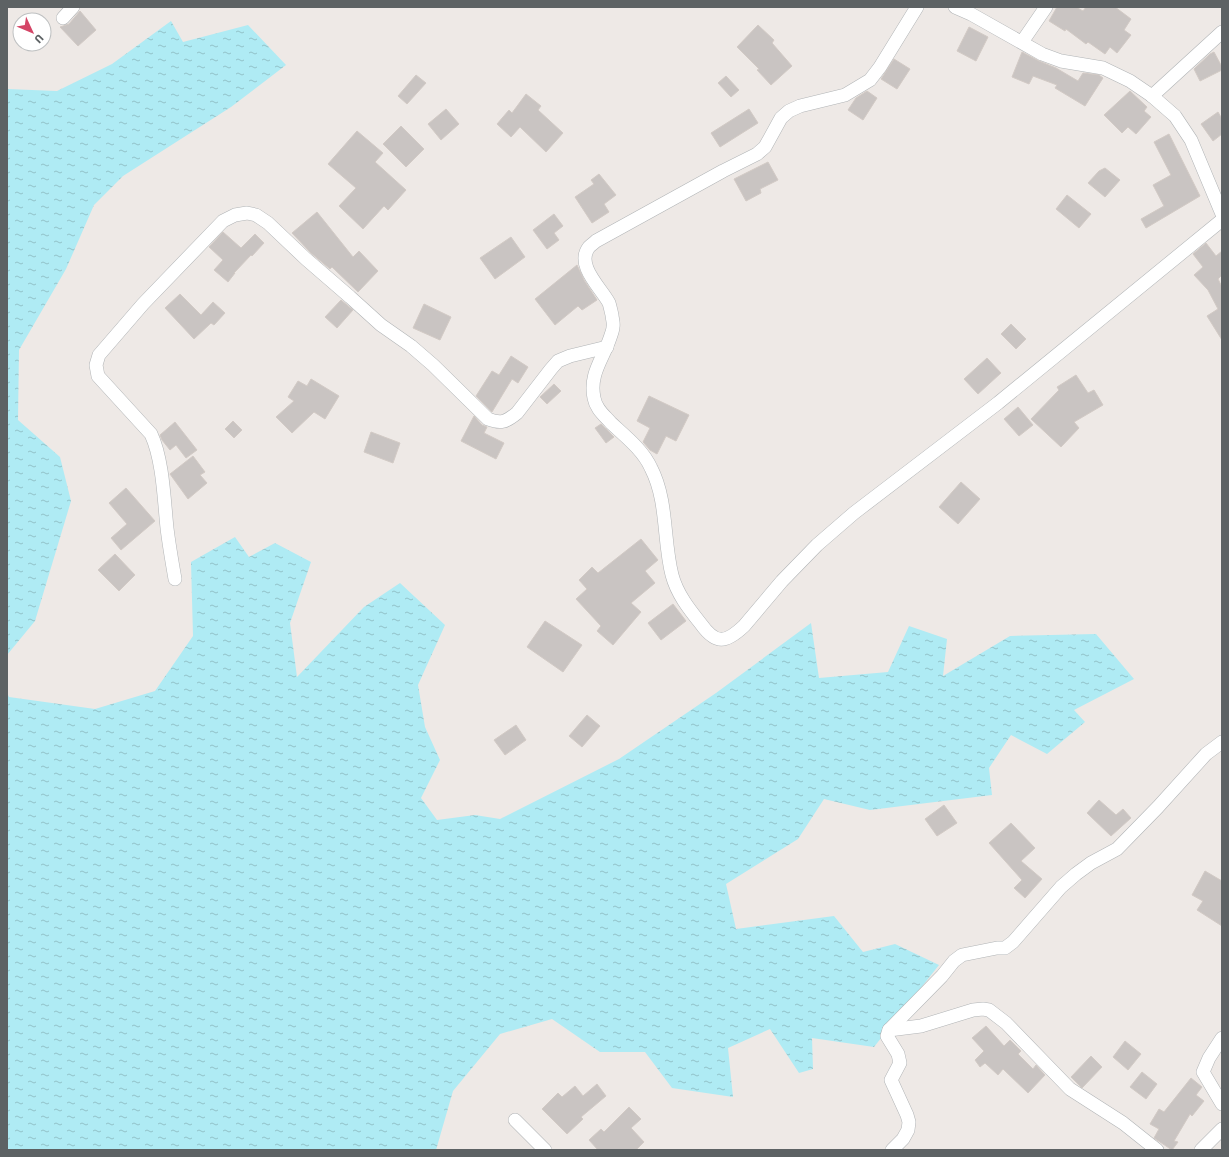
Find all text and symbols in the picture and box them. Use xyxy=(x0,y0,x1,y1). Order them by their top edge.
north arrow xyxy=(12,12,52,52)
text: U xyxy=(32,32,46,46)

